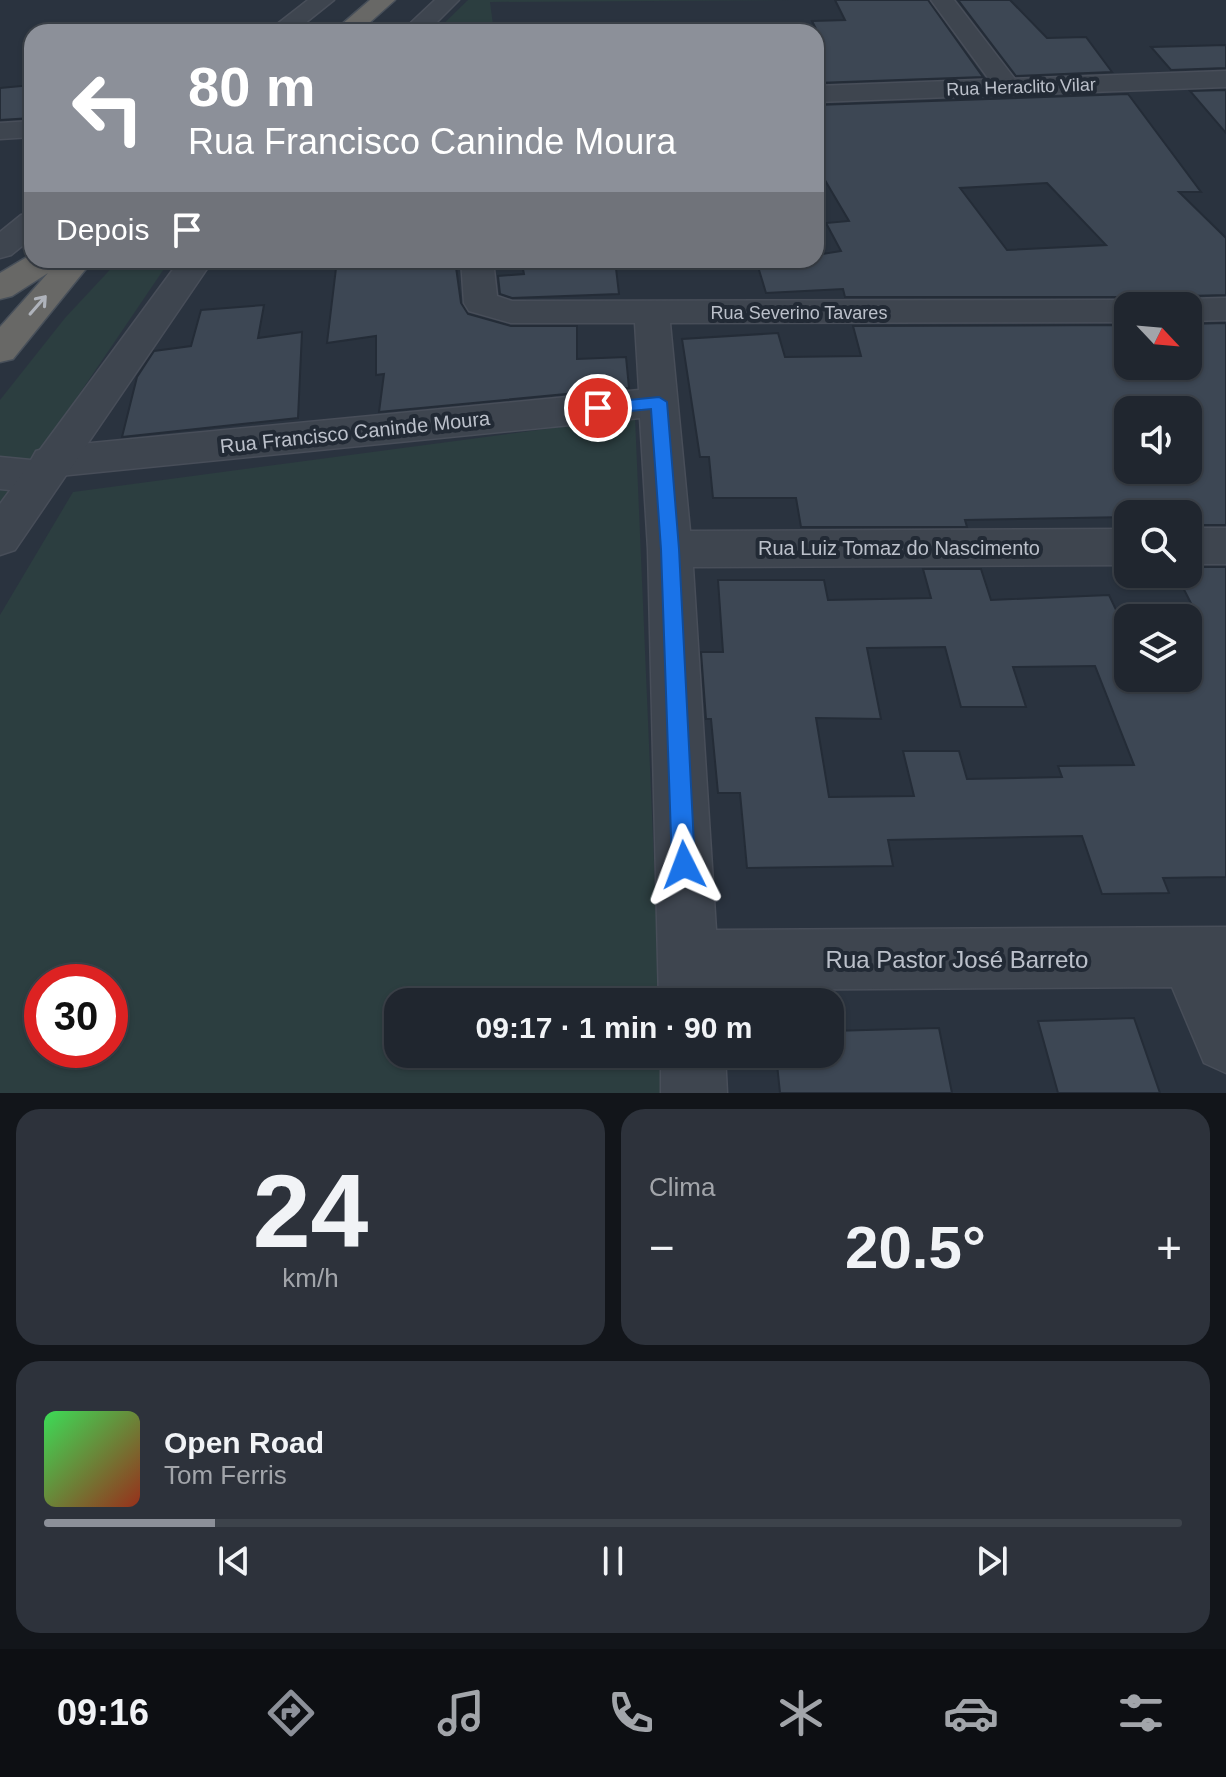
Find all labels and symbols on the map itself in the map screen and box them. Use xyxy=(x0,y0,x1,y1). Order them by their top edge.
street label: Rua Heraclito Vilar xyxy=(946,74,1096,100)
north arrow xyxy=(1114,292,1202,380)
one-way arrow xyxy=(29,295,47,315)
street label: Rua Severino Tavares xyxy=(711,303,887,323)
pin xyxy=(564,374,632,442)
street label: Rua Francisco Caninde Moura xyxy=(219,407,492,457)
street label: Rua Luiz Tomaz do Nascimento xyxy=(758,537,1040,559)
position arrow xyxy=(642,823,726,907)
street label: Rua Pastor José Barreto xyxy=(826,946,1088,973)
speed limit sign: 30 xyxy=(24,964,128,1068)

